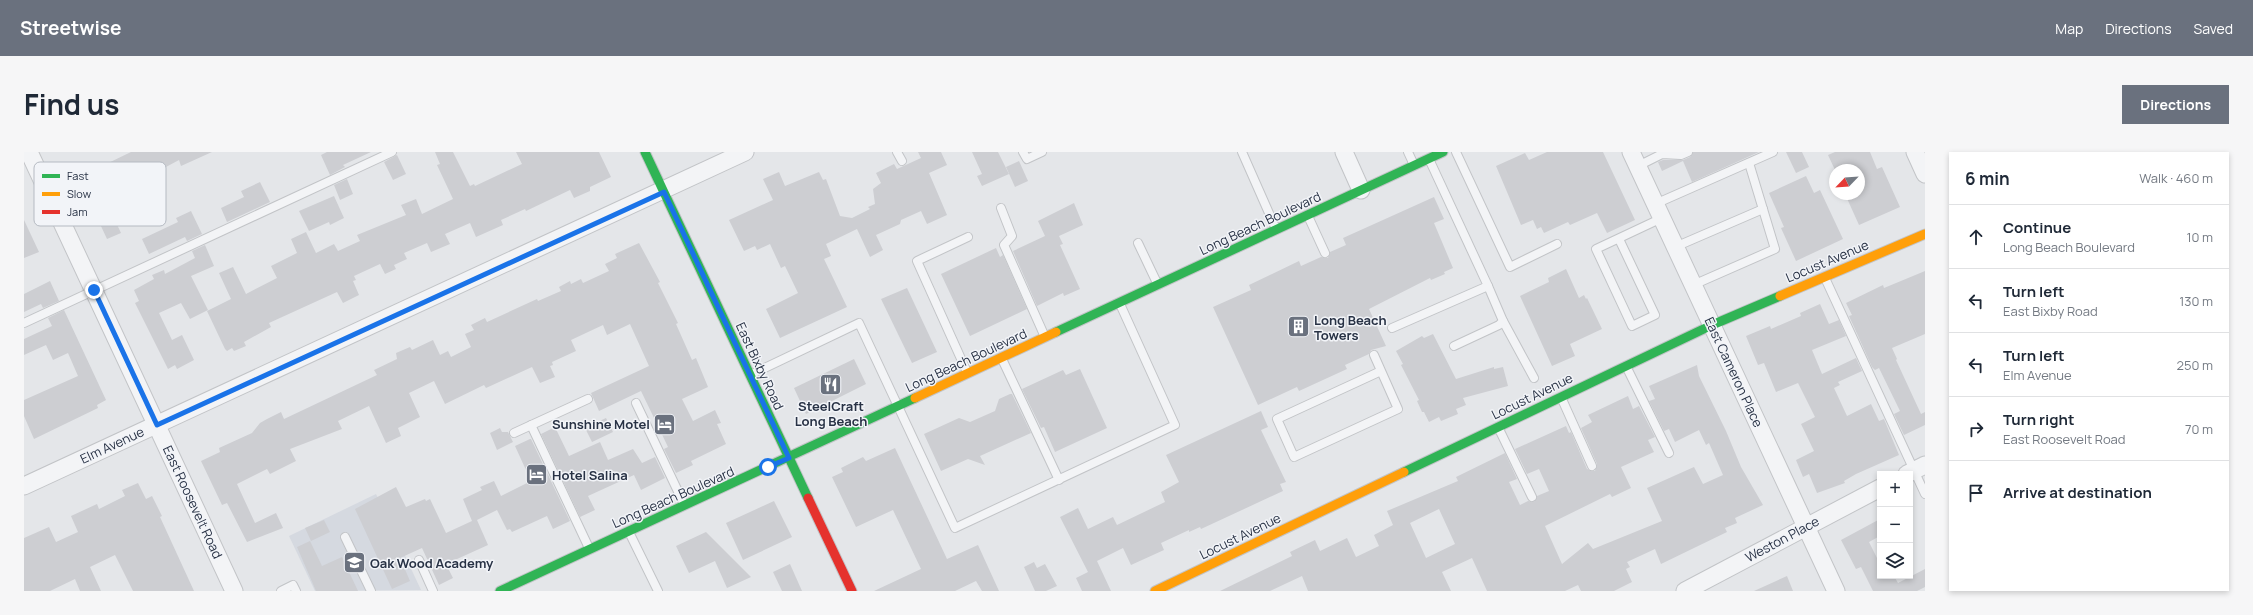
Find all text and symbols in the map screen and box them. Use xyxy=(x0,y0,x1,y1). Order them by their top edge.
text: Streetwise xyxy=(20,15,122,41)
text: Map xyxy=(2055,19,2083,38)
text: Directions xyxy=(2105,19,2172,38)
text: Saved xyxy=(2194,19,2233,38)
text: Find us xyxy=(24,85,119,123)
button: Directions xyxy=(2122,85,2229,124)
legend xyxy=(34,162,166,226)
north arrow xyxy=(1829,164,1865,200)
text: 6 min xyxy=(1965,167,2010,190)
text: Fast xyxy=(67,168,89,183)
text: Walk · 460 m xyxy=(2139,169,2213,187)
text: Slow xyxy=(67,186,92,201)
street label: Long Beach Boulevard xyxy=(1196,187,1324,259)
text: Jam xyxy=(67,204,88,219)
text: Continue xyxy=(2003,217,2071,238)
icon: ahead xyxy=(1965,226,1987,248)
text: 10 m xyxy=(2186,228,2213,246)
street label: Locust Avenue xyxy=(1783,235,1872,287)
text: Long Beach Boulevard xyxy=(2003,238,2135,256)
route end xyxy=(85,281,103,299)
text: Turn left xyxy=(2003,281,2065,302)
icon: left xyxy=(1965,290,1987,312)
text: 130 m xyxy=(2179,292,2213,310)
text: East Bixby Road xyxy=(2003,302,2098,320)
place label: Long Beach Towers xyxy=(1314,311,1387,344)
building icon: Long Beach Towers xyxy=(1286,314,1312,340)
street label: East Cameron Place xyxy=(1701,314,1768,430)
street label: East Bixby Road xyxy=(732,319,788,413)
street label: Long Beach Boulevard xyxy=(902,324,1030,396)
text: Turn left xyxy=(2003,345,2065,366)
icon: left xyxy=(1965,354,1987,376)
text: 250 m xyxy=(2177,356,2213,374)
text: Elm Avenue xyxy=(2003,366,2072,384)
street label: Locust Avenue xyxy=(1488,368,1576,423)
restaurant icon: SteelCraft Long Beach xyxy=(818,371,844,397)
place label: SteelCraft Long Beach xyxy=(795,397,867,430)
text: Turn right xyxy=(2003,409,2074,430)
hotel icon: Sunshine Motel xyxy=(652,411,678,437)
place label: Sunshine Motel xyxy=(552,415,650,433)
icon: right xyxy=(1965,418,1987,440)
text: 70 m xyxy=(2185,420,2213,438)
street label: Elm Avenue xyxy=(77,422,147,468)
text: East Roosevelt Road xyxy=(2003,430,2126,448)
street label: East Roosevelt Road xyxy=(159,443,227,561)
route start xyxy=(759,458,777,476)
hotel icon: Hotel Salina xyxy=(524,462,550,488)
street label: Long Beach Boulevard xyxy=(609,462,737,532)
place label: Hotel Salina xyxy=(552,466,628,484)
map controls xyxy=(1877,471,1913,579)
button: + xyxy=(1877,471,1913,507)
icon: arrive xyxy=(1965,482,1987,504)
text: Arrive at destination xyxy=(2003,482,2152,503)
button: − xyxy=(1877,507,1913,543)
street label: Locust Avenue xyxy=(1196,508,1284,563)
street label: Weston Place xyxy=(1742,512,1823,566)
button: layers xyxy=(1877,543,1913,579)
school or university icon: Oak Wood Academy xyxy=(342,550,368,576)
place label: Oak Wood Academy xyxy=(370,554,494,572)

